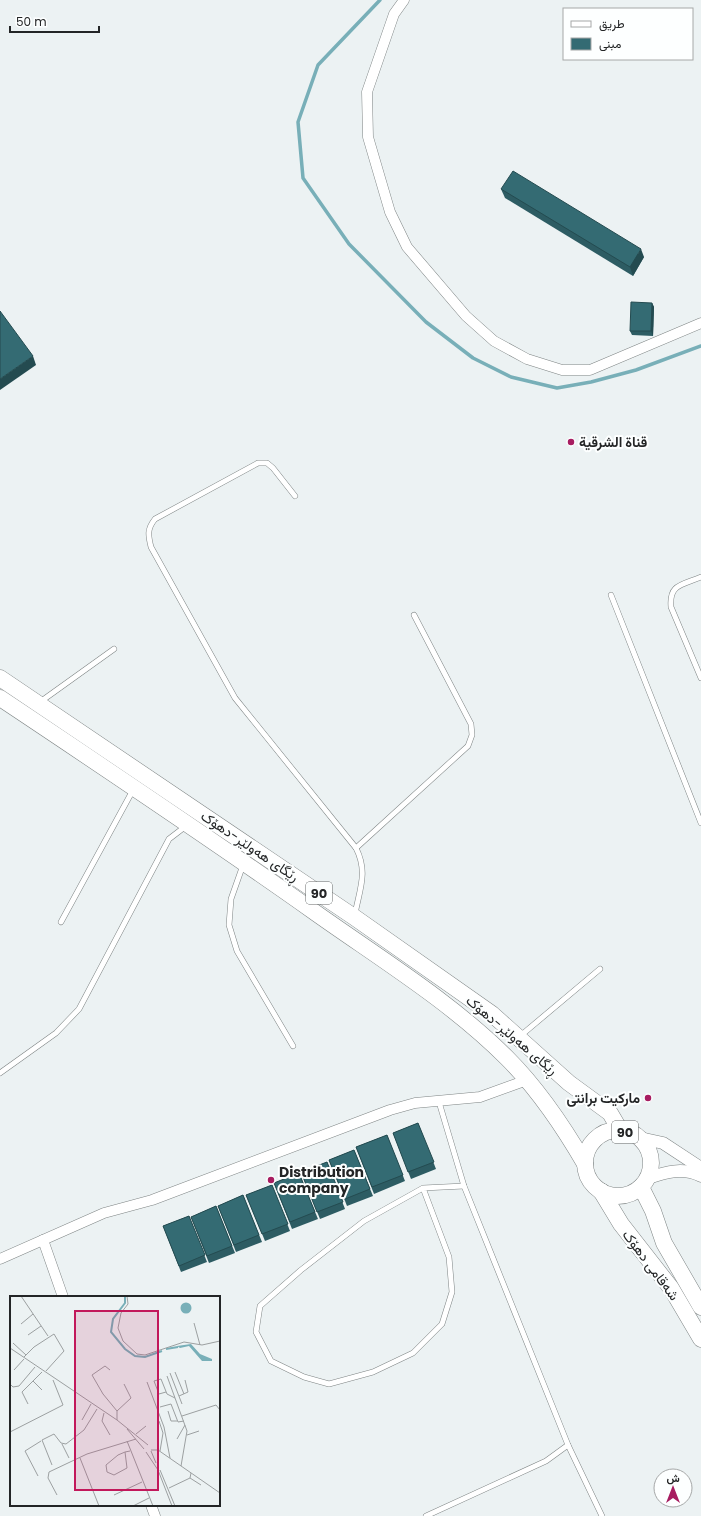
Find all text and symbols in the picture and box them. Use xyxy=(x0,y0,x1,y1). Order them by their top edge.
scale bar xyxy=(10,8,99,34)
legend xyxy=(563,8,693,60)
text: 50 m xyxy=(16,13,47,30)
text: طريق xyxy=(599,15,625,32)
text: مبنى xyxy=(599,35,621,52)
place label: قناة الشرقية xyxy=(579,432,647,452)
marker: قناة الشرقية xyxy=(566,437,576,447)
street label: ڕێگای هەولێر-دهۆک xyxy=(196,806,303,888)
road number: 90 xyxy=(306,882,332,904)
street label: ڕێگای هەولێر-دهۆک xyxy=(460,991,562,1081)
place label: مارکیت برانتی xyxy=(566,1088,640,1108)
marker: مارکیت برانتی xyxy=(643,1093,653,1103)
road number: 90 xyxy=(612,1121,638,1143)
place label: Distribution company xyxy=(279,1162,364,1198)
marker: Distribution company xyxy=(266,1175,276,1185)
street label: شەقامی دهۆک xyxy=(618,1226,684,1304)
inset map xyxy=(10,1296,220,1506)
north arrow xyxy=(653,1468,693,1508)
text: ش xyxy=(666,1470,680,1486)

